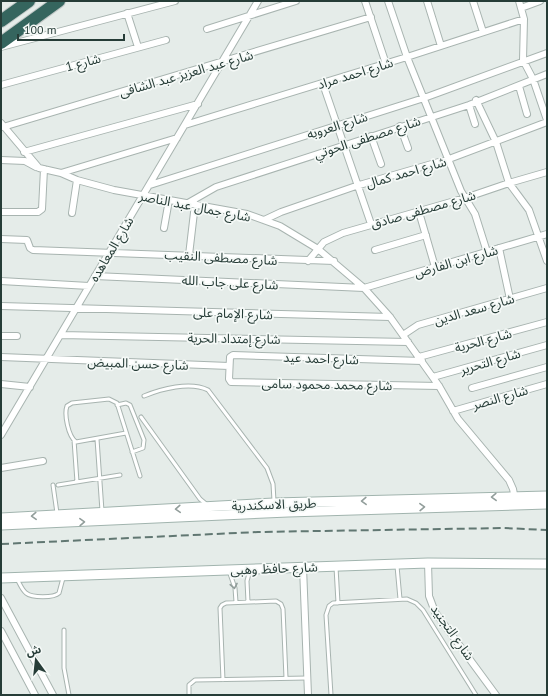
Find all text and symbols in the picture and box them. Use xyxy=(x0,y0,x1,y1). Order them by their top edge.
scale bar xyxy=(18,16,124,42)
text: 100 m xyxy=(24,22,57,37)
street label: شارع عبد العزيز عبد الشافى xyxy=(117,46,256,103)
street label: شارع 1 xyxy=(64,50,103,77)
street label: شارع احمد مراد xyxy=(315,54,396,95)
street label: شارع العروبه xyxy=(305,108,370,145)
street label: شارع مصطفى الحوتي xyxy=(312,112,423,165)
street label: شارع احمد كمال xyxy=(364,153,449,194)
street label: شارع مصطفى صادق xyxy=(369,186,478,235)
street label: شارع جمال عبد الناصر xyxy=(136,187,252,228)
street label: شارع المعاهده xyxy=(85,214,139,286)
street label: شارع ابن الفارض xyxy=(412,241,501,283)
street label: شارع مصطفى النقيب xyxy=(164,246,278,271)
street label: شارع على جاب الله xyxy=(181,271,279,296)
street label: شارع سعد الدين xyxy=(432,290,517,331)
street label: شارع الإمام على xyxy=(193,304,273,325)
street label: شارع الحرية xyxy=(453,325,514,358)
street label: شارع إمتداد الحرية xyxy=(187,329,281,350)
street label: شارع التحرير xyxy=(457,345,523,380)
street label: شارع احمد عيد xyxy=(283,349,359,370)
street label: شارع حسن المبيض xyxy=(87,353,189,376)
street label: شارع محمد محمود سامى xyxy=(262,375,392,396)
street label: شارع النصر xyxy=(469,381,531,416)
one-way arrow xyxy=(491,493,497,501)
street label: طريق الاسكندرية xyxy=(231,495,317,514)
one-way arrow xyxy=(361,496,367,505)
one-way arrow xyxy=(419,503,425,512)
one-way arrow xyxy=(175,504,181,513)
one-way arrow xyxy=(31,512,37,520)
one-way arrow xyxy=(79,518,85,526)
street label: شارع حافظ وهبى xyxy=(230,558,318,581)
one-way arrow xyxy=(229,582,237,589)
street label: شارع التجنيد xyxy=(425,601,478,665)
north arrow xyxy=(16,640,56,680)
text: ش xyxy=(24,642,43,659)

